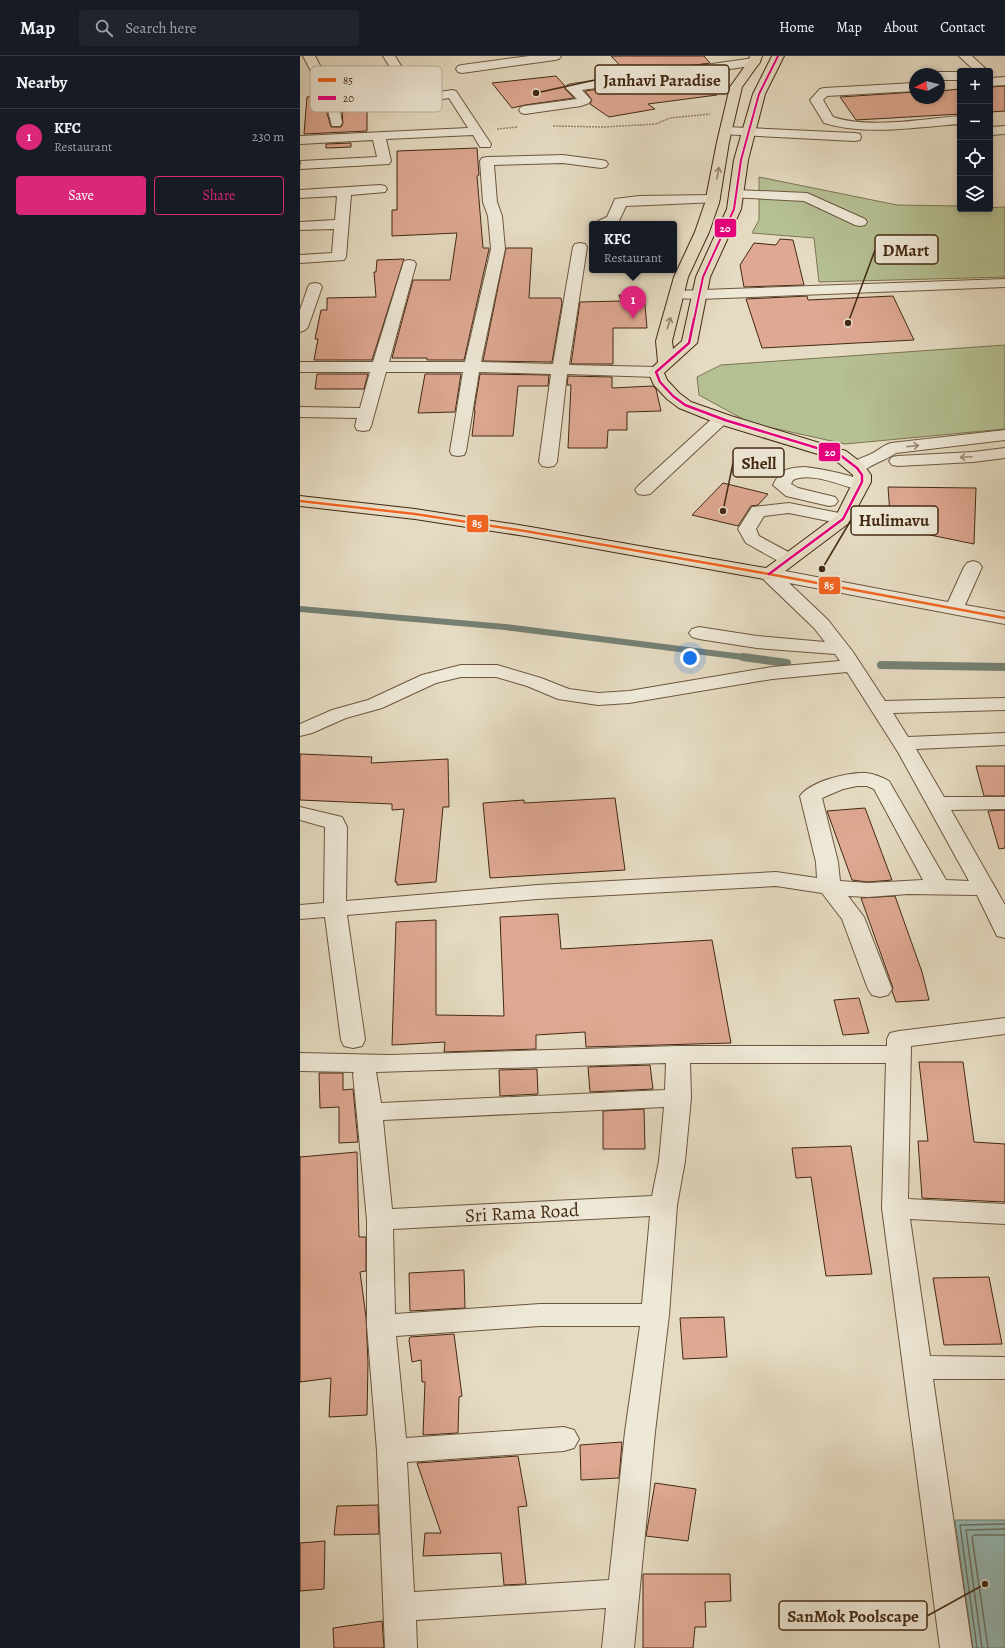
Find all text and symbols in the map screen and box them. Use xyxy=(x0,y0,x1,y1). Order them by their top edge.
search box xyxy=(79,10,359,46)
text: Map xyxy=(20,15,55,41)
icon: search xyxy=(93,17,115,39)
text: Search here xyxy=(125,18,197,38)
text: Home xyxy=(779,18,814,37)
text: Map xyxy=(836,18,862,37)
text: About xyxy=(884,18,918,37)
text: Contact xyxy=(940,18,985,37)
callout: Janhavi Paradise xyxy=(595,65,729,94)
legend xyxy=(310,66,442,112)
north arrow xyxy=(909,68,945,104)
map controls xyxy=(957,68,993,212)
button: + xyxy=(957,68,993,104)
text: Janhavi Paradise xyxy=(603,69,721,92)
text: Nearby xyxy=(16,71,67,94)
text: 85 xyxy=(343,73,353,88)
text: 20 xyxy=(343,91,354,106)
button: − xyxy=(957,104,993,140)
text: KFC xyxy=(54,118,81,138)
text: 1 xyxy=(27,128,31,145)
text: 230 m xyxy=(252,128,284,145)
text: Restaurant xyxy=(54,138,112,155)
button: locate xyxy=(957,140,993,176)
one-way arrow xyxy=(714,167,722,180)
button: Save xyxy=(16,176,146,215)
button: Share xyxy=(154,176,284,215)
button: layers xyxy=(957,176,993,212)
line badge: 20 xyxy=(714,218,737,238)
popup xyxy=(589,221,677,273)
text: 20 xyxy=(720,221,731,236)
text: KFC xyxy=(604,229,631,249)
callout: DMart xyxy=(875,235,938,264)
text: DMart xyxy=(883,239,930,262)
text: Restaurant xyxy=(604,249,662,266)
pin: 1 xyxy=(620,286,646,319)
one-way arrow xyxy=(666,316,673,329)
line badge: 20 xyxy=(818,442,841,462)
one-way arrow xyxy=(906,442,919,449)
text: 20 xyxy=(825,445,836,460)
callout: Shell xyxy=(733,448,784,477)
text: Shell xyxy=(741,452,777,475)
one-way arrow xyxy=(960,454,973,461)
callout: Hulimavu xyxy=(851,506,938,535)
text: Hulimavu xyxy=(859,509,930,532)
line badge: 85 xyxy=(466,514,489,533)
text: 85 xyxy=(472,516,482,531)
line badge: 85 xyxy=(818,576,841,595)
text: 85 xyxy=(824,578,834,593)
your location xyxy=(680,648,700,668)
street label: Sri Rama Road xyxy=(464,1197,581,1229)
callout: SanMok Poolscape xyxy=(779,1601,927,1630)
text: SanMok Poolscape xyxy=(787,1605,919,1628)

